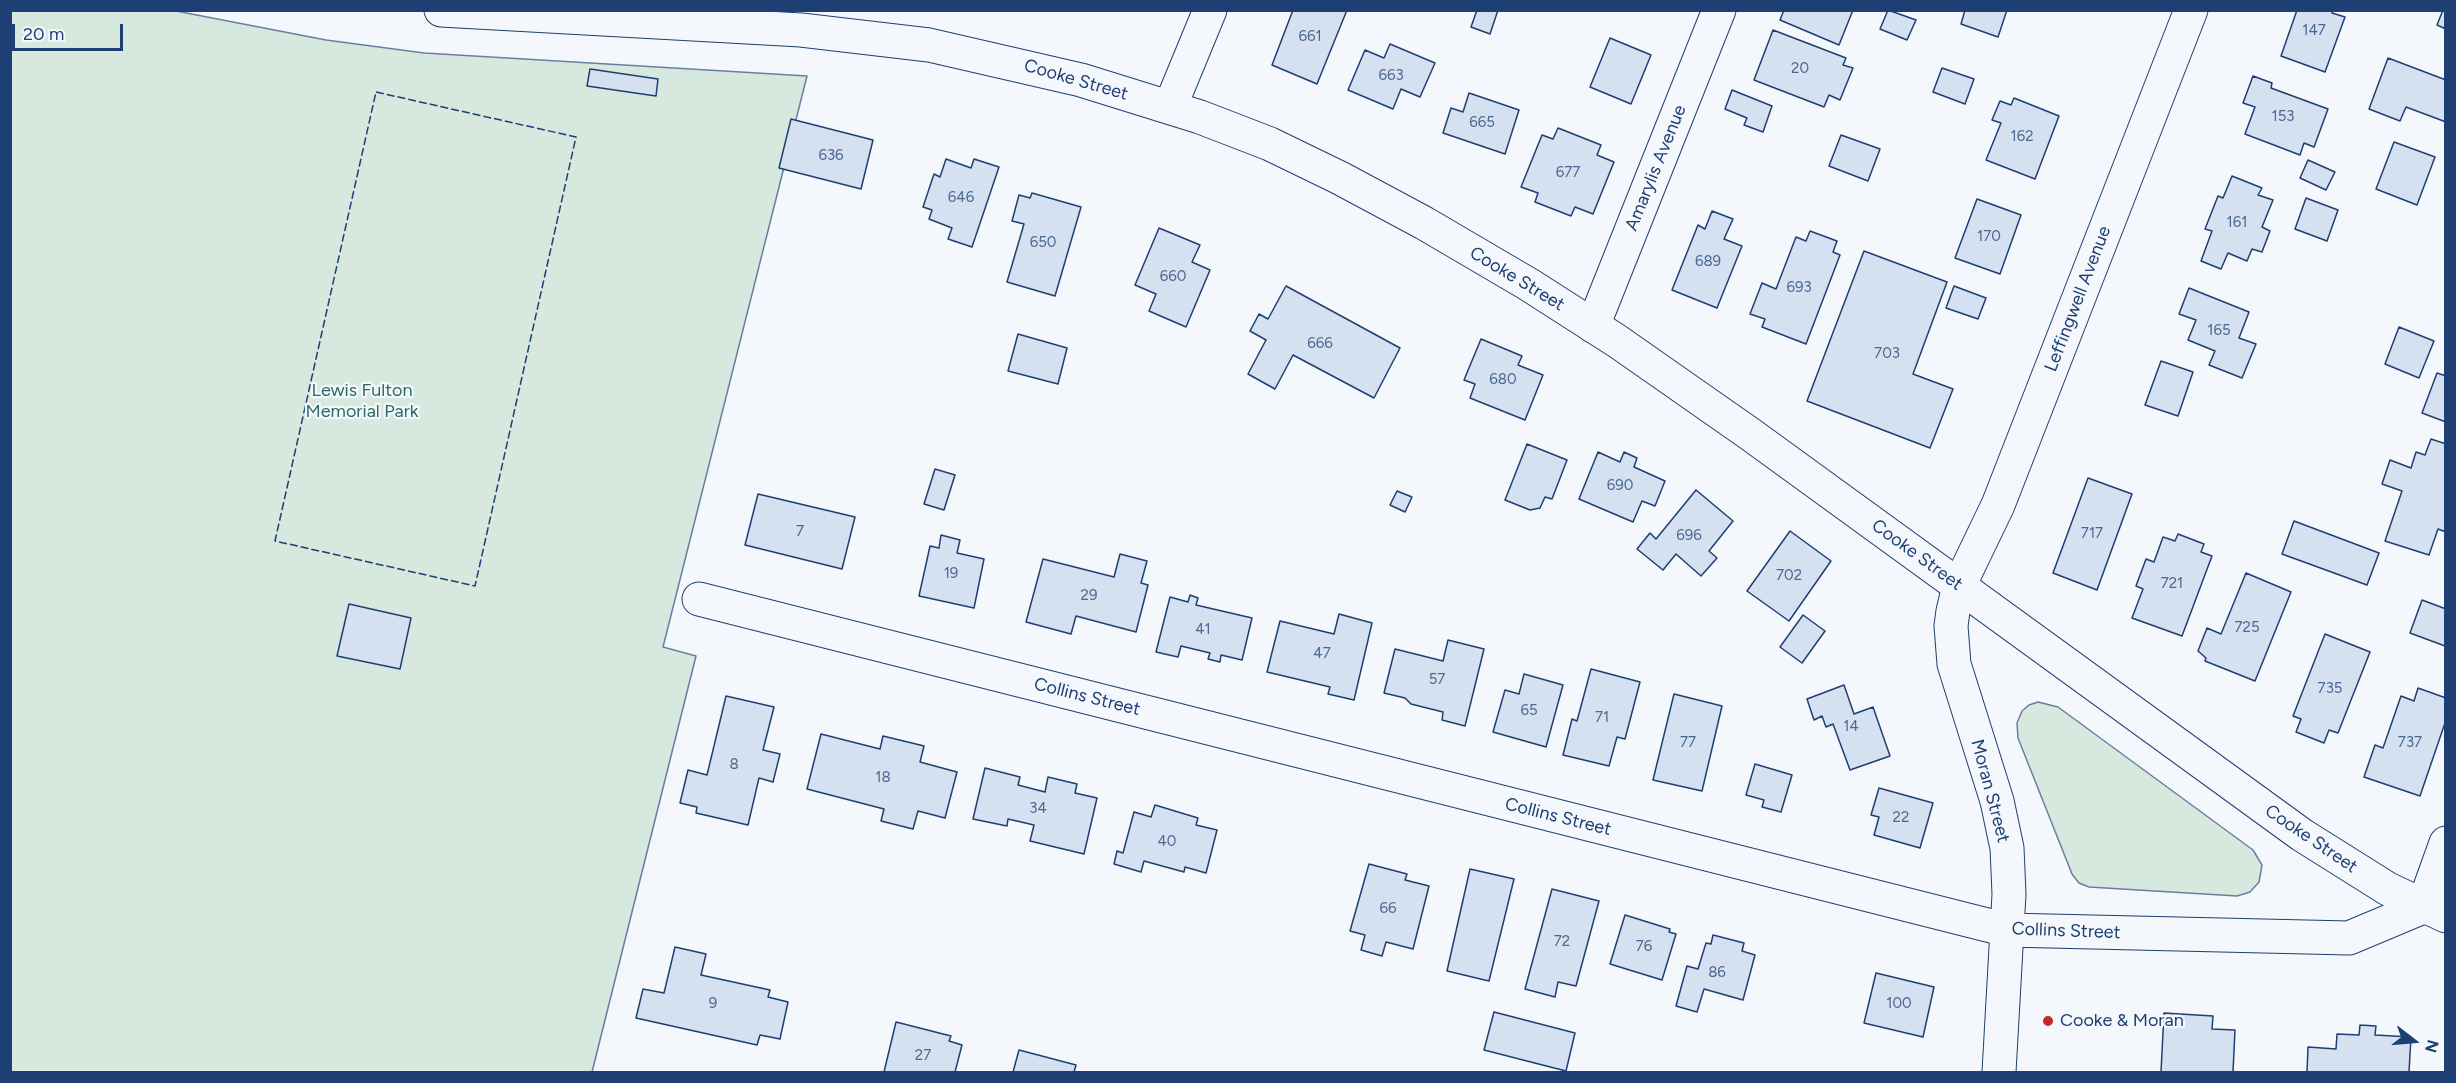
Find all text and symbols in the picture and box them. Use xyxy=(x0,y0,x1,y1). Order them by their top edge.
scale bar xyxy=(15,12,126,50)
house number: 147 xyxy=(2302,22,2326,40)
text: 20 m xyxy=(23,23,64,45)
house number: 661 xyxy=(1298,28,1322,46)
street label: Cooke Street xyxy=(1022,55,1130,105)
house number: 20 xyxy=(1791,60,1809,78)
house number: 663 xyxy=(1378,67,1404,85)
street label: Amarylis Avenue xyxy=(1621,102,1691,234)
house number: 153 xyxy=(2272,108,2294,126)
house number: 665 xyxy=(1469,114,1495,132)
house number: 162 xyxy=(2010,128,2034,146)
house number: 636 xyxy=(818,147,844,165)
house number: 677 xyxy=(1556,164,1580,182)
house number: 646 xyxy=(948,189,974,207)
house number: 161 xyxy=(2227,214,2247,232)
street label: Leffingwell Avenue xyxy=(2040,223,2116,375)
house number: 170 xyxy=(1977,228,2001,246)
house number: 650 xyxy=(1030,234,1056,252)
street label: Cooke Street xyxy=(1466,242,1568,316)
house number: 689 xyxy=(1695,253,1721,271)
house number: 660 xyxy=(1160,268,1186,286)
house number: 693 xyxy=(1786,279,1812,297)
house number: 165 xyxy=(2207,322,2231,340)
house number: 666 xyxy=(1307,335,1333,353)
house number: 703 xyxy=(1874,345,1900,363)
house number: 680 xyxy=(1489,371,1517,389)
park label: Lewis Fulton Memorial Park xyxy=(306,380,418,422)
house number: 690 xyxy=(1607,477,1633,495)
street label: Cooke Street xyxy=(1867,515,1967,595)
house number: 7 xyxy=(796,523,804,541)
house number: 717 xyxy=(2081,525,2103,543)
house number: 696 xyxy=(1676,527,1702,545)
house number: 19 xyxy=(944,565,958,583)
house number: 702 xyxy=(1776,567,1802,585)
house number: 721 xyxy=(2161,575,2183,593)
house number: 29 xyxy=(1081,587,1097,605)
house number: 725 xyxy=(2234,619,2260,637)
house number: 41 xyxy=(1195,621,1211,639)
house number: 47 xyxy=(1313,645,1331,663)
house number: 57 xyxy=(1429,671,1445,689)
street label: Collins Street xyxy=(1032,673,1142,721)
house number: 735 xyxy=(2318,680,2342,698)
house number: 65 xyxy=(1520,702,1538,720)
house number: 71 xyxy=(1595,709,1609,727)
house number: 14 xyxy=(1843,718,1859,736)
house number: 77 xyxy=(1680,734,1696,752)
house number: 737 xyxy=(2398,734,2422,752)
street label: Moran Street xyxy=(1966,737,2014,845)
house number: 8 xyxy=(729,756,739,774)
house number: 18 xyxy=(875,769,891,787)
street label: Collins Street xyxy=(1503,793,1613,841)
house number: 34 xyxy=(1029,800,1047,818)
street label: Cooke Street xyxy=(2261,800,2361,878)
house number: 22 xyxy=(1893,809,1909,827)
house number: 40 xyxy=(1158,833,1176,851)
house number: 66 xyxy=(1380,900,1396,918)
street label: Collins Street xyxy=(2011,918,2121,944)
house number: 72 xyxy=(1554,933,1570,951)
house number: 76 xyxy=(1636,938,1652,956)
house number: 86 xyxy=(1708,964,1726,982)
house number: 9 xyxy=(709,995,717,1013)
house number: 100 xyxy=(1886,995,1912,1013)
place label: Cooke & Moran xyxy=(2060,1010,2184,1032)
north arrow xyxy=(2384,1011,2444,1071)
marker: Cooke & Moran xyxy=(2041,1014,2055,1028)
text: N xyxy=(2421,1038,2443,1055)
house number: 27 xyxy=(915,1047,931,1065)

